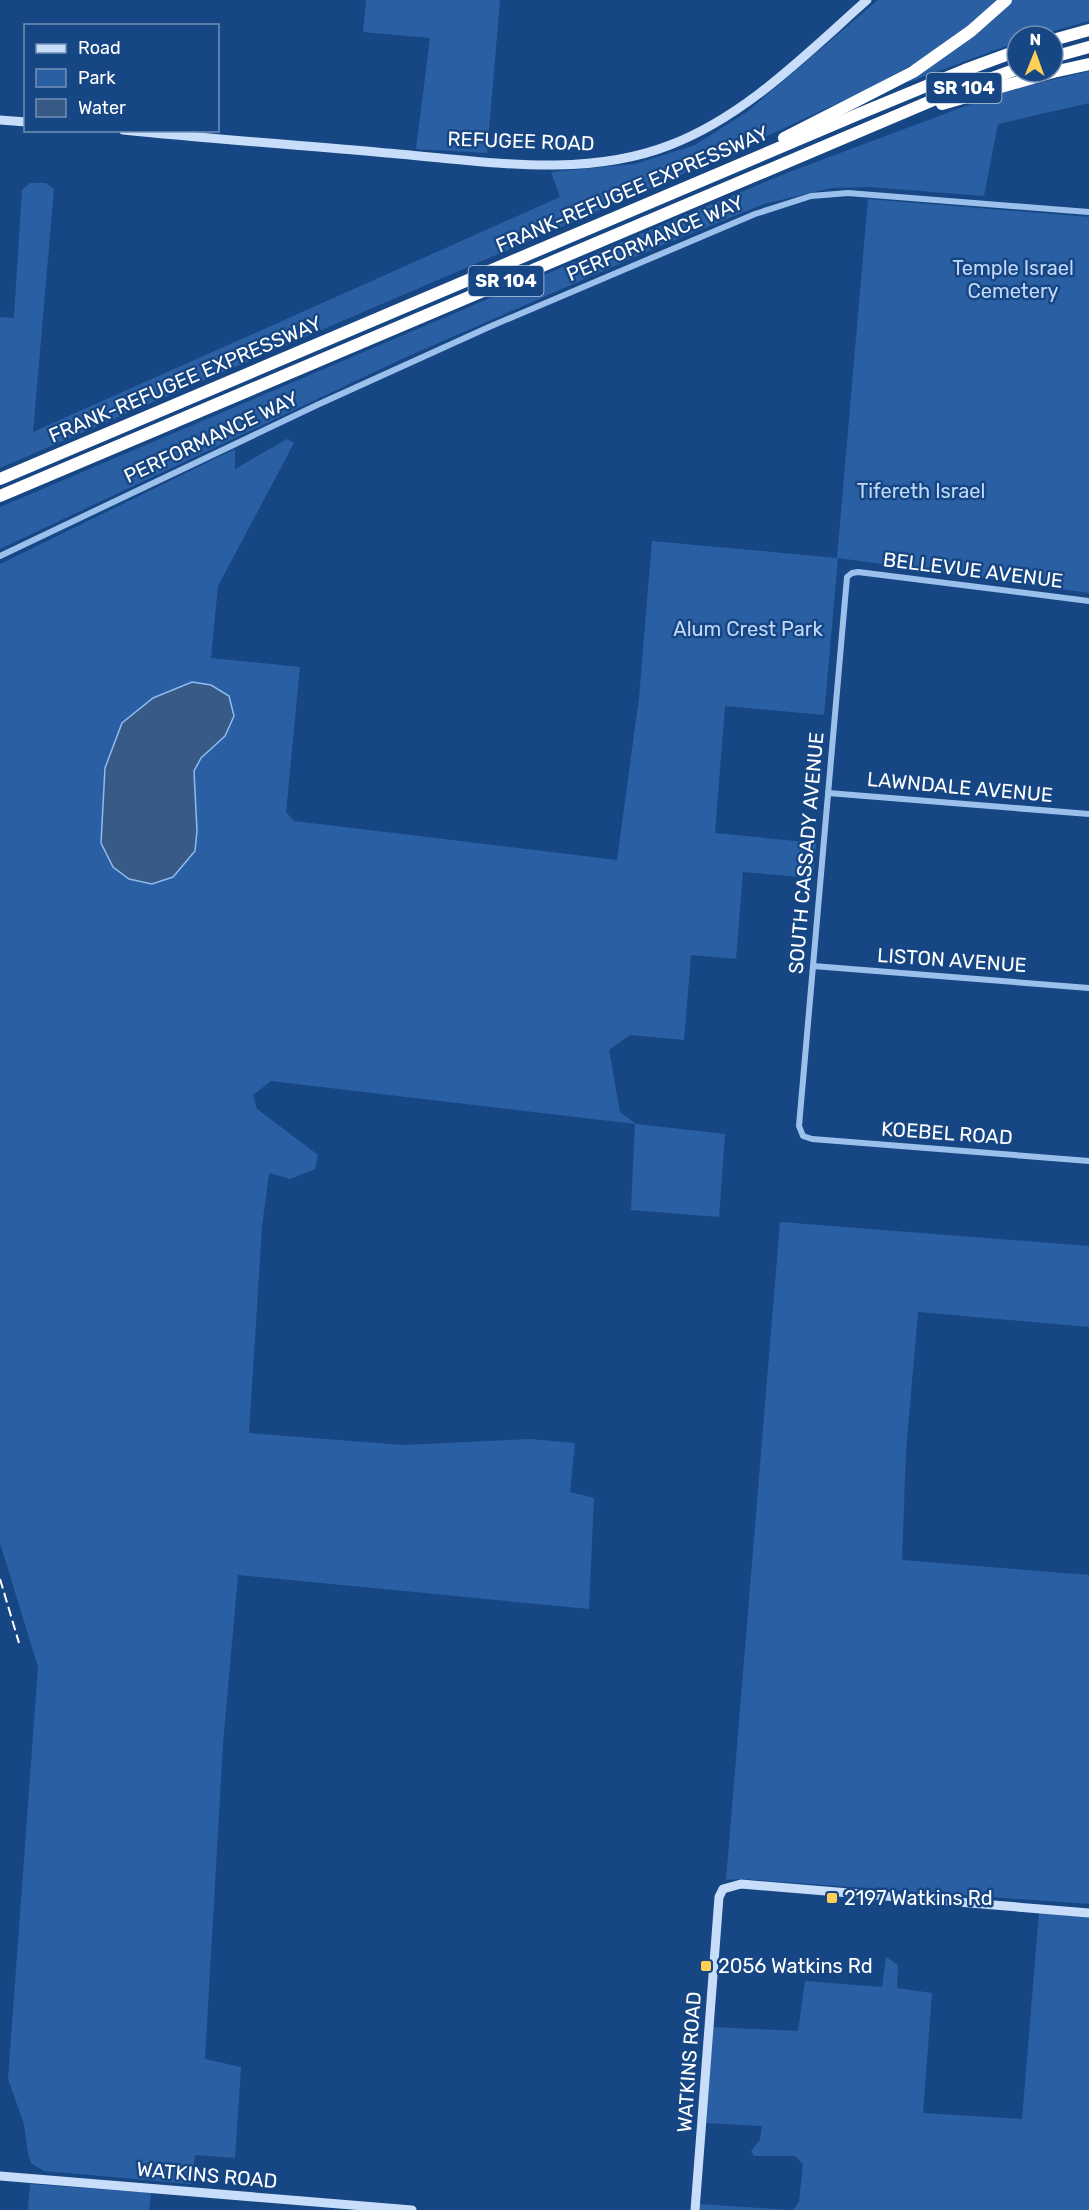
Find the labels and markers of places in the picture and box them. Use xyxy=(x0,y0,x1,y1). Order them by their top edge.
place label: 2197 Watkins Rd xyxy=(844,1886,993,1910)
marker: 2197 Watkins Rd xyxy=(825,1891,839,1905)
place label: 2056 Watkins Rd xyxy=(718,1954,873,1978)
marker: 2056 Watkins Rd xyxy=(699,1959,713,1973)

